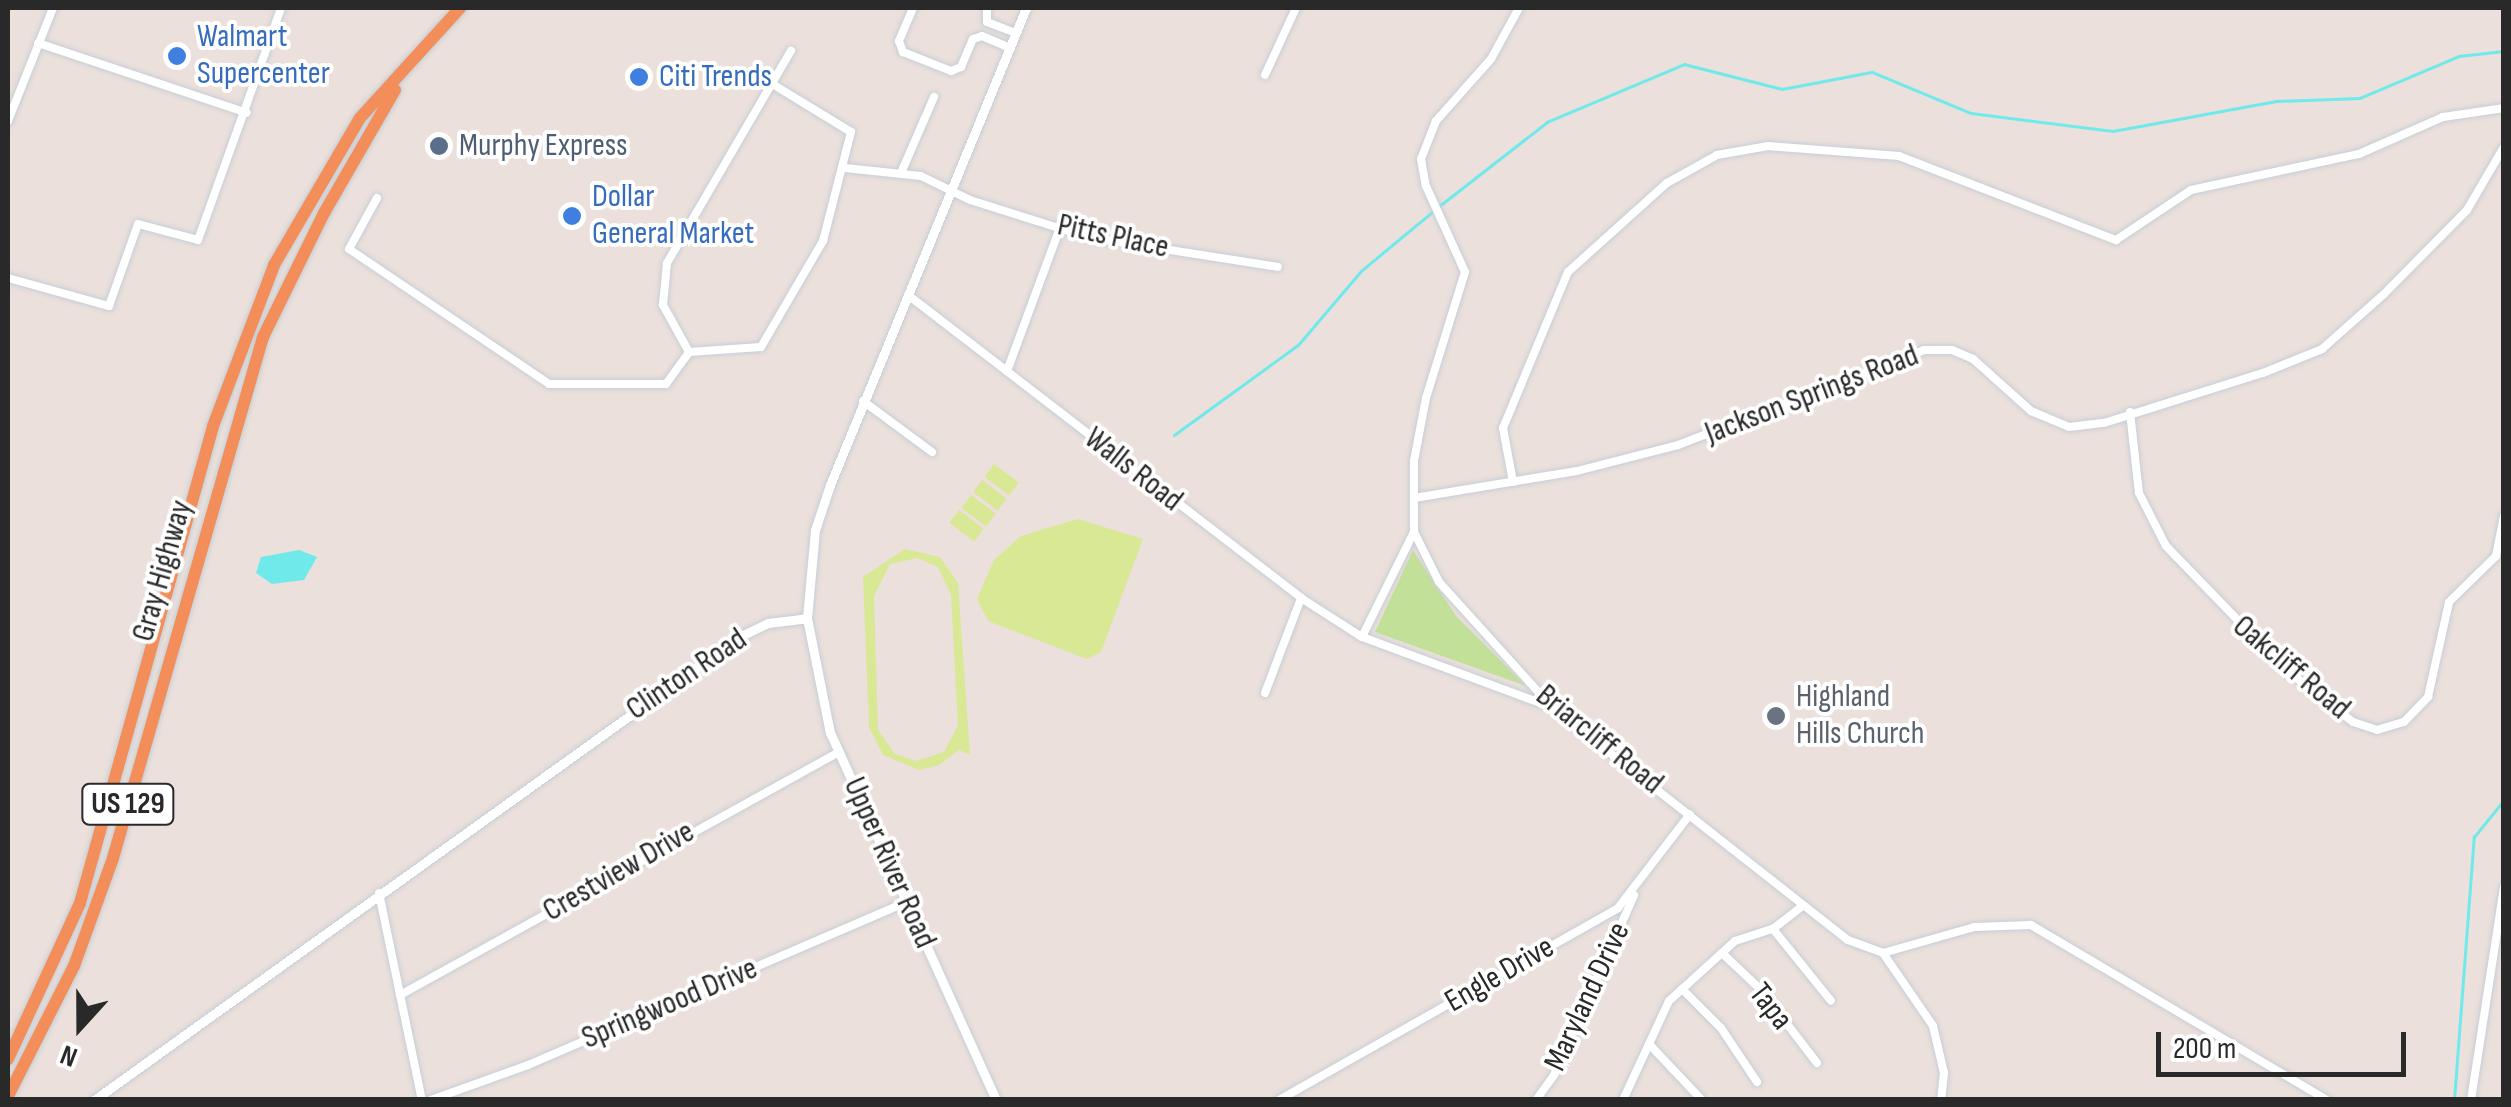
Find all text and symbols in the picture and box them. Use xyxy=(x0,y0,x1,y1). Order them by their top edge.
place label: Walmart Supercenter xyxy=(197,19,330,94)
marker: Walmart Supercenter xyxy=(166,45,188,67)
place label: Citi Trends xyxy=(659,58,772,96)
marker: Citi Trends xyxy=(628,66,650,88)
place label: Murphy Express xyxy=(459,127,627,165)
marker: Murphy Express xyxy=(428,135,450,157)
place label: Dollar General Market xyxy=(592,179,754,254)
marker: Dollar General Market xyxy=(561,205,583,227)
street label: Pitts Place xyxy=(1054,207,1172,267)
street label: Jackson Springs Road xyxy=(1700,337,1924,453)
street label: Walls Road xyxy=(1076,420,1190,520)
street label: Gray Highway xyxy=(125,496,201,646)
street label: Oakcliff Road xyxy=(2224,608,2358,728)
street label: Clinton Road xyxy=(620,621,754,729)
street label: Briarcliff Road xyxy=(1528,677,1670,803)
place label: Highland Hills Church xyxy=(1796,679,1924,754)
marker: Highland Hills Church xyxy=(1765,705,1787,727)
street label: Upper River Road xyxy=(834,772,944,954)
road number: US 129 xyxy=(80,779,176,829)
street label: Crestview Drive xyxy=(537,813,701,931)
street label: Maryland Drive xyxy=(1537,917,1639,1077)
street label: Engle Drive xyxy=(1439,929,1561,1021)
street label: Springwood Drive xyxy=(576,950,764,1058)
street label: Tapa xyxy=(1740,976,1800,1038)
north arrow xyxy=(30,977,130,1077)
scale bar xyxy=(2161,1012,2411,1074)
text: 200 m xyxy=(2173,1031,2236,1067)
text: N xyxy=(56,1037,82,1074)

